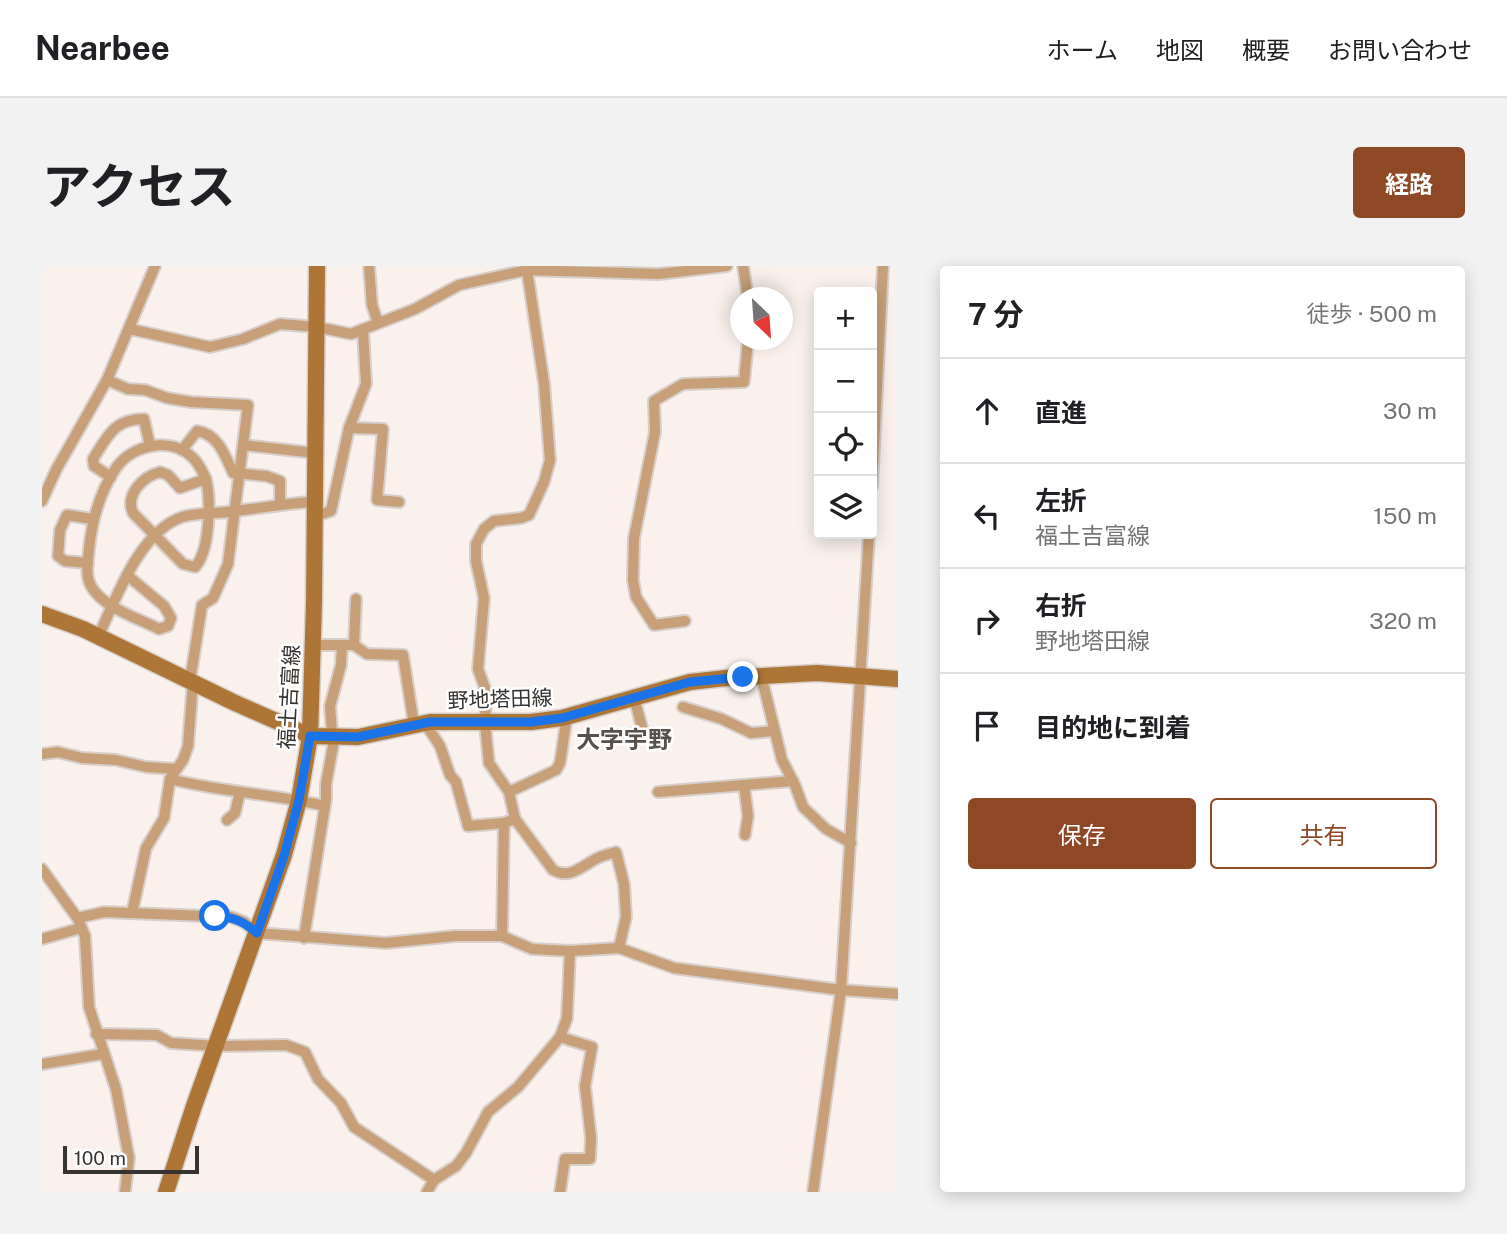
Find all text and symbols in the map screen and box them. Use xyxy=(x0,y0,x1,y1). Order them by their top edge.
text: Nearbee xyxy=(35,29,170,67)
text: ホーム xyxy=(1047,36,1118,64)
text: 地図 xyxy=(1156,36,1204,64)
text: 概要 xyxy=(1242,36,1290,64)
text: お問い合わせ xyxy=(1328,36,1472,64)
button: 経路 xyxy=(1353,147,1465,218)
text: アクセス xyxy=(42,157,236,215)
north arrow xyxy=(730,287,793,350)
map controls xyxy=(814,287,877,539)
button: + xyxy=(814,287,877,350)
text: 7 分 xyxy=(968,296,1024,332)
text: 徒歩 · 500 m xyxy=(1306,300,1437,327)
button: − xyxy=(814,350,877,413)
icon: ahead xyxy=(968,392,1006,430)
text: 直進 xyxy=(1035,397,1087,428)
text: 30 m xyxy=(1383,397,1437,424)
button: locate xyxy=(814,413,877,476)
button: layers xyxy=(814,476,877,539)
text: 左折 xyxy=(1035,485,1087,516)
icon: left xyxy=(968,497,1006,535)
text: 150 m xyxy=(1373,502,1437,529)
text: 福土吉富線 xyxy=(1035,522,1150,549)
text: 右折 xyxy=(1035,590,1087,621)
icon: right xyxy=(968,602,1006,640)
text: 320 m xyxy=(1369,607,1437,634)
text: 野地塔田線 xyxy=(1035,627,1150,654)
street label: 福土吉富線 xyxy=(274,644,304,750)
route end xyxy=(727,661,758,692)
street label: 野地塔田線 xyxy=(447,685,553,713)
icon: arrive xyxy=(968,707,1006,745)
text: 目的地に到着 xyxy=(1035,712,1191,743)
district label: 大字宇野 xyxy=(576,725,672,753)
button: 保存 xyxy=(968,798,1196,869)
button: 共有 xyxy=(1210,798,1437,869)
route start xyxy=(199,900,230,931)
scale bar xyxy=(63,1143,200,1175)
text: 100 m xyxy=(74,1147,126,1169)

